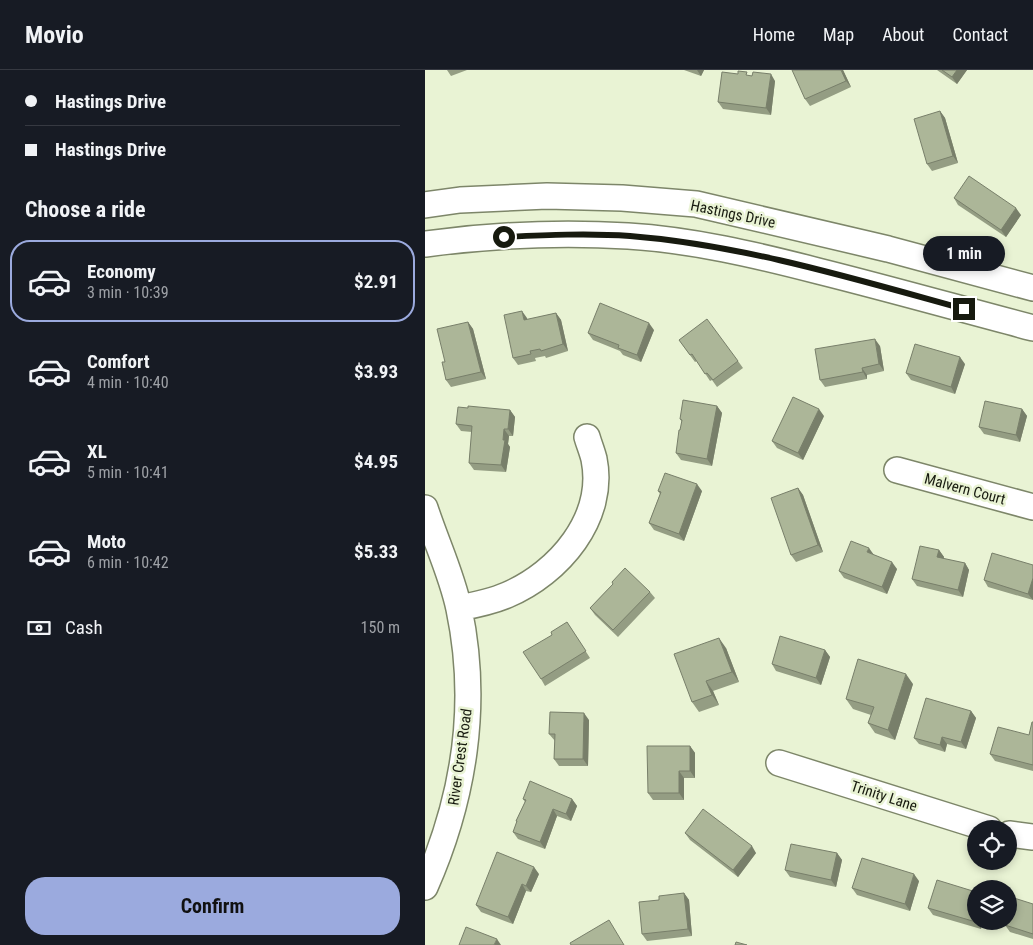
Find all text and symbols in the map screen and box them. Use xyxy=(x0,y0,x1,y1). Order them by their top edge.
text: Movio xyxy=(25,21,84,49)
text: Home xyxy=(753,24,795,45)
text: Map xyxy=(823,24,854,45)
text: About xyxy=(882,24,924,45)
text: Contact xyxy=(952,24,1008,45)
text: Hastings Drive xyxy=(55,90,166,113)
text: Hastings Drive xyxy=(55,138,166,161)
street label: Hastings Drive xyxy=(689,196,777,232)
text: Choose a ride xyxy=(25,197,146,222)
route start xyxy=(493,226,515,248)
callout: 1 min xyxy=(923,236,1005,272)
text: 1 min xyxy=(946,244,982,263)
icon: car xyxy=(27,259,72,304)
text: Economy xyxy=(87,260,156,283)
text: $2.91 xyxy=(354,270,398,293)
text: 3 min · 10:39 xyxy=(87,283,169,302)
route end xyxy=(953,298,975,320)
icon: car xyxy=(27,349,72,394)
text: Comfort xyxy=(87,350,150,373)
text: $3.93 xyxy=(354,360,398,383)
text: 4 min · 10:40 xyxy=(87,373,169,392)
icon: car xyxy=(27,439,72,484)
text: XL xyxy=(87,440,107,463)
text: $4.95 xyxy=(354,450,398,473)
text: 5 min · 10:41 xyxy=(87,463,169,482)
street label: Malvern Court xyxy=(922,470,1008,508)
icon: car xyxy=(27,529,72,574)
text: Moto xyxy=(87,530,126,553)
text: $5.33 xyxy=(354,540,398,563)
text: 6 min · 10:42 xyxy=(87,553,169,572)
icon: cash xyxy=(25,614,53,642)
text: Cash xyxy=(65,616,103,639)
text: 150 m xyxy=(361,618,400,637)
street label: River Crest Road xyxy=(444,707,476,807)
street label: Trinity Lane xyxy=(849,777,919,815)
map controls xyxy=(967,820,1017,930)
button: locate xyxy=(967,820,1017,870)
button: Confirm xyxy=(25,877,400,935)
button: layers xyxy=(967,880,1017,930)

